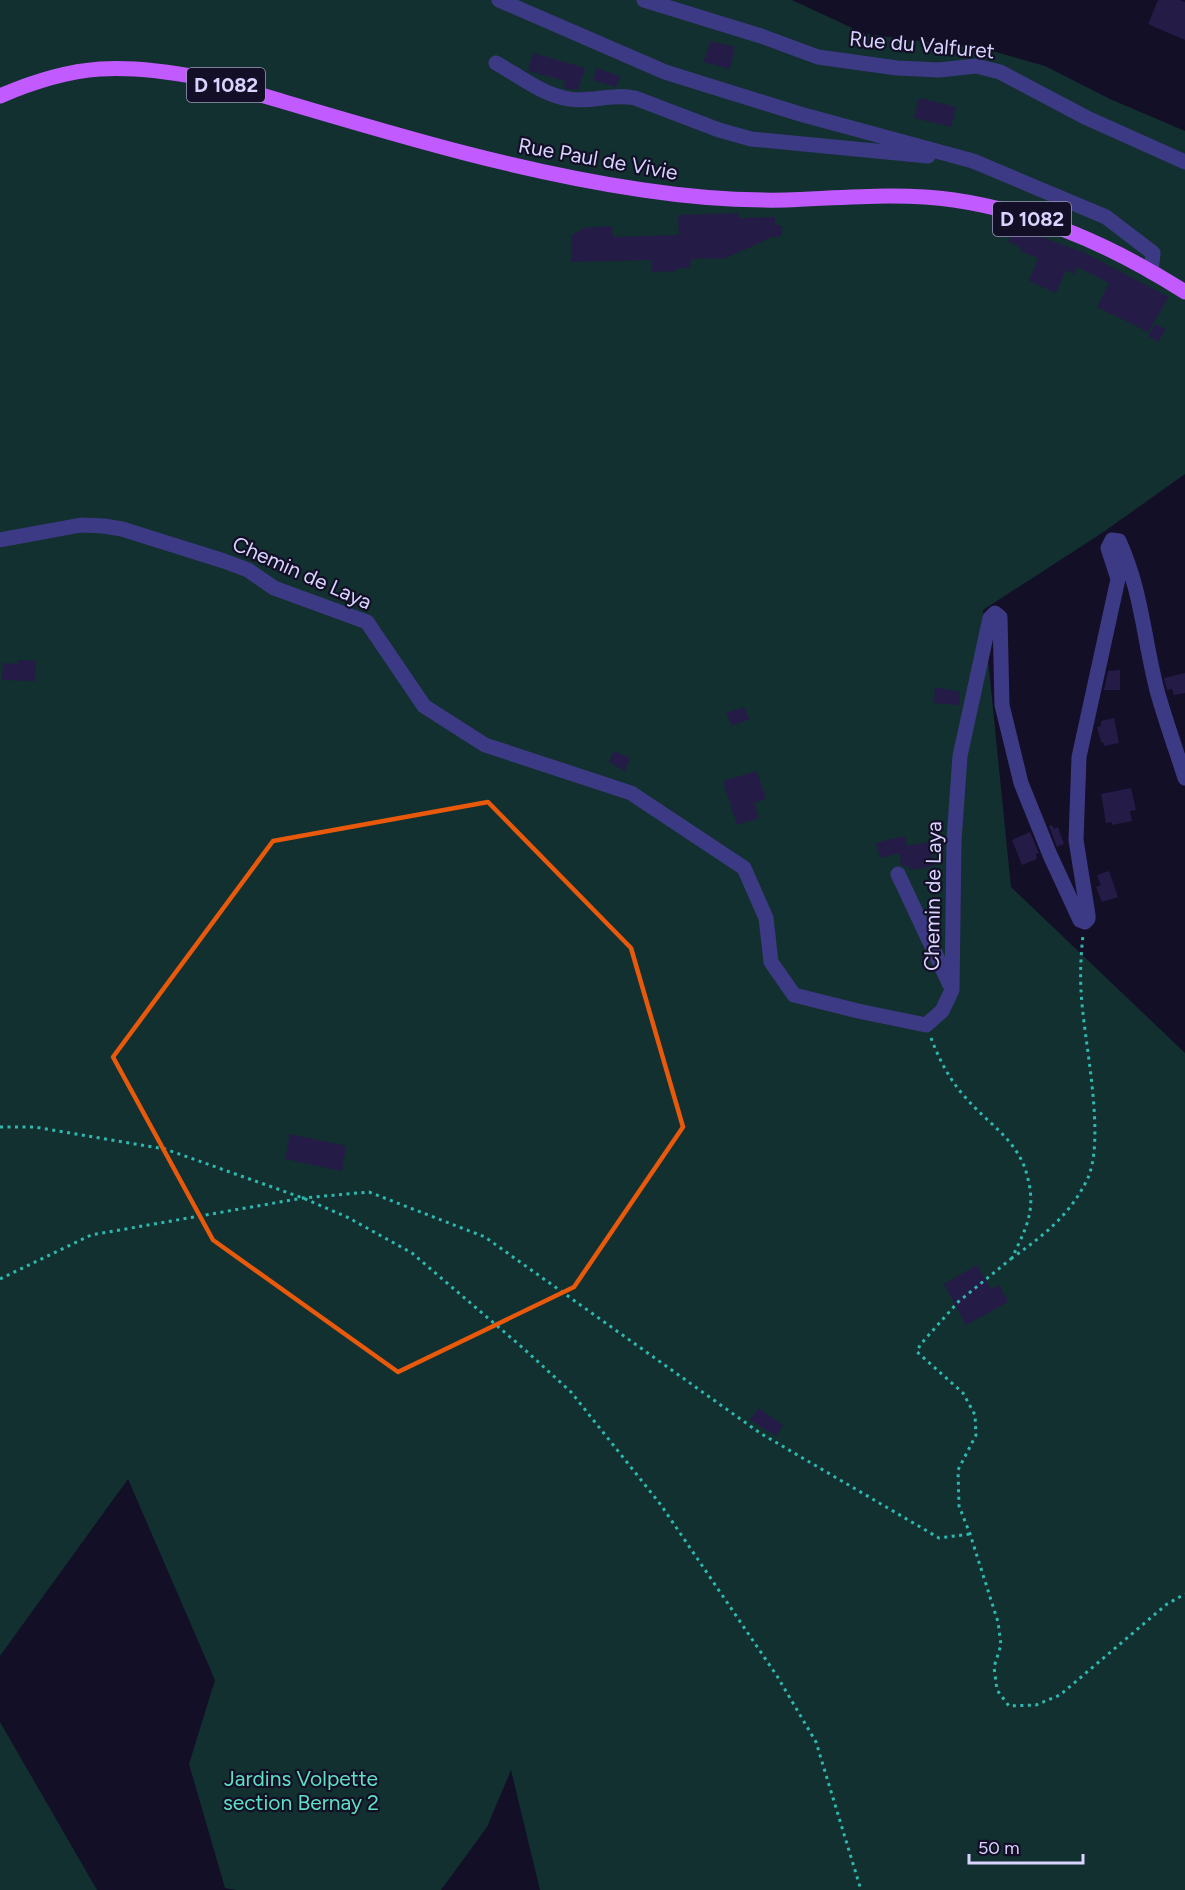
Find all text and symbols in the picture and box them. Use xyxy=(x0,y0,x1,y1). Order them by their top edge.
street label: Rue du Valfuret xyxy=(848,26,996,63)
road number: D 1082 xyxy=(187,68,265,102)
street label: Rue Paul de Vivie xyxy=(516,132,680,185)
road number: D 1082 xyxy=(993,202,1071,236)
street label: Chemin de Laya xyxy=(229,531,376,614)
street label: Chemin de Laya xyxy=(919,821,946,971)
park label: Jardins Volpette section Bernay 2 xyxy=(223,1766,379,1815)
scale bar xyxy=(969,1827,1083,1865)
text: 50 m xyxy=(978,1837,1020,1859)

